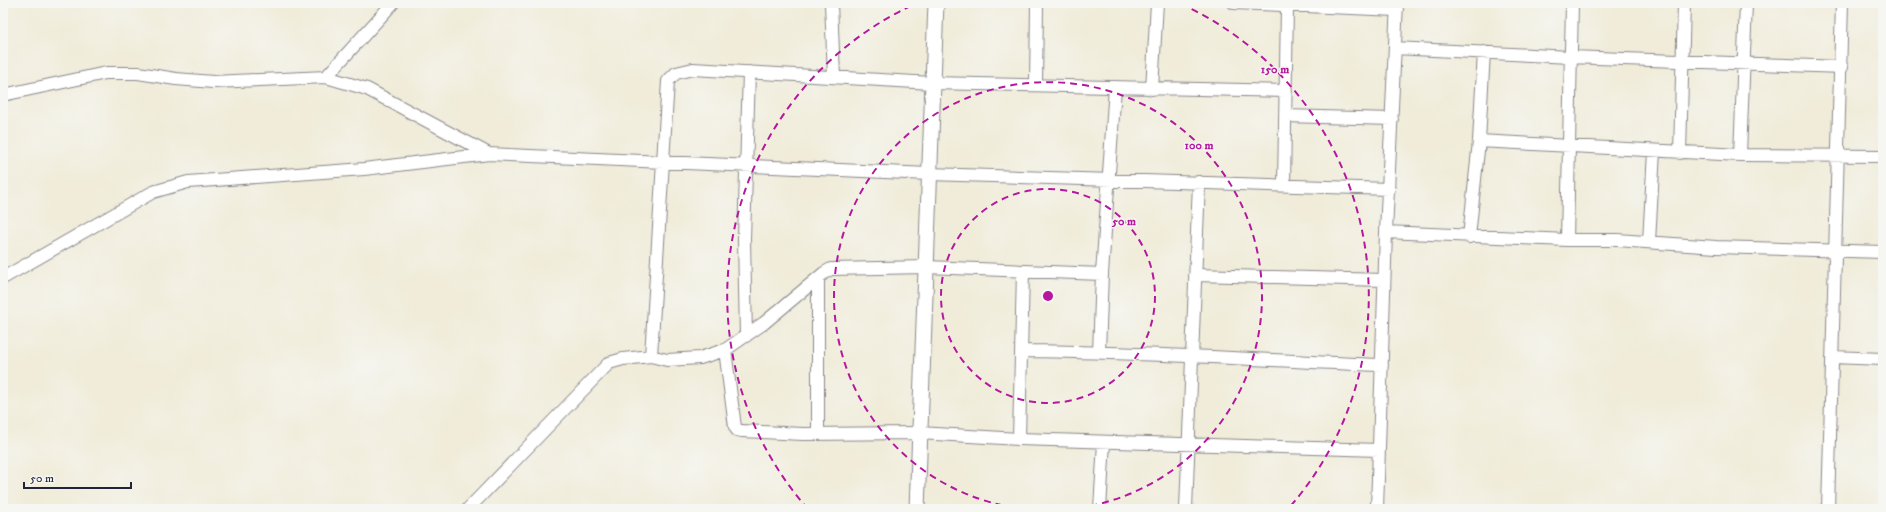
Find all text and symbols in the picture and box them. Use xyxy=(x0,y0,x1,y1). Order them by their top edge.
text: 150 m xyxy=(1261,62,1289,77)
text: 100 m xyxy=(1185,138,1213,153)
text: 50 m xyxy=(1111,214,1136,229)
centre of rings xyxy=(1041,289,1055,303)
scale bar xyxy=(24,464,131,490)
text: 50 m xyxy=(30,471,54,486)

